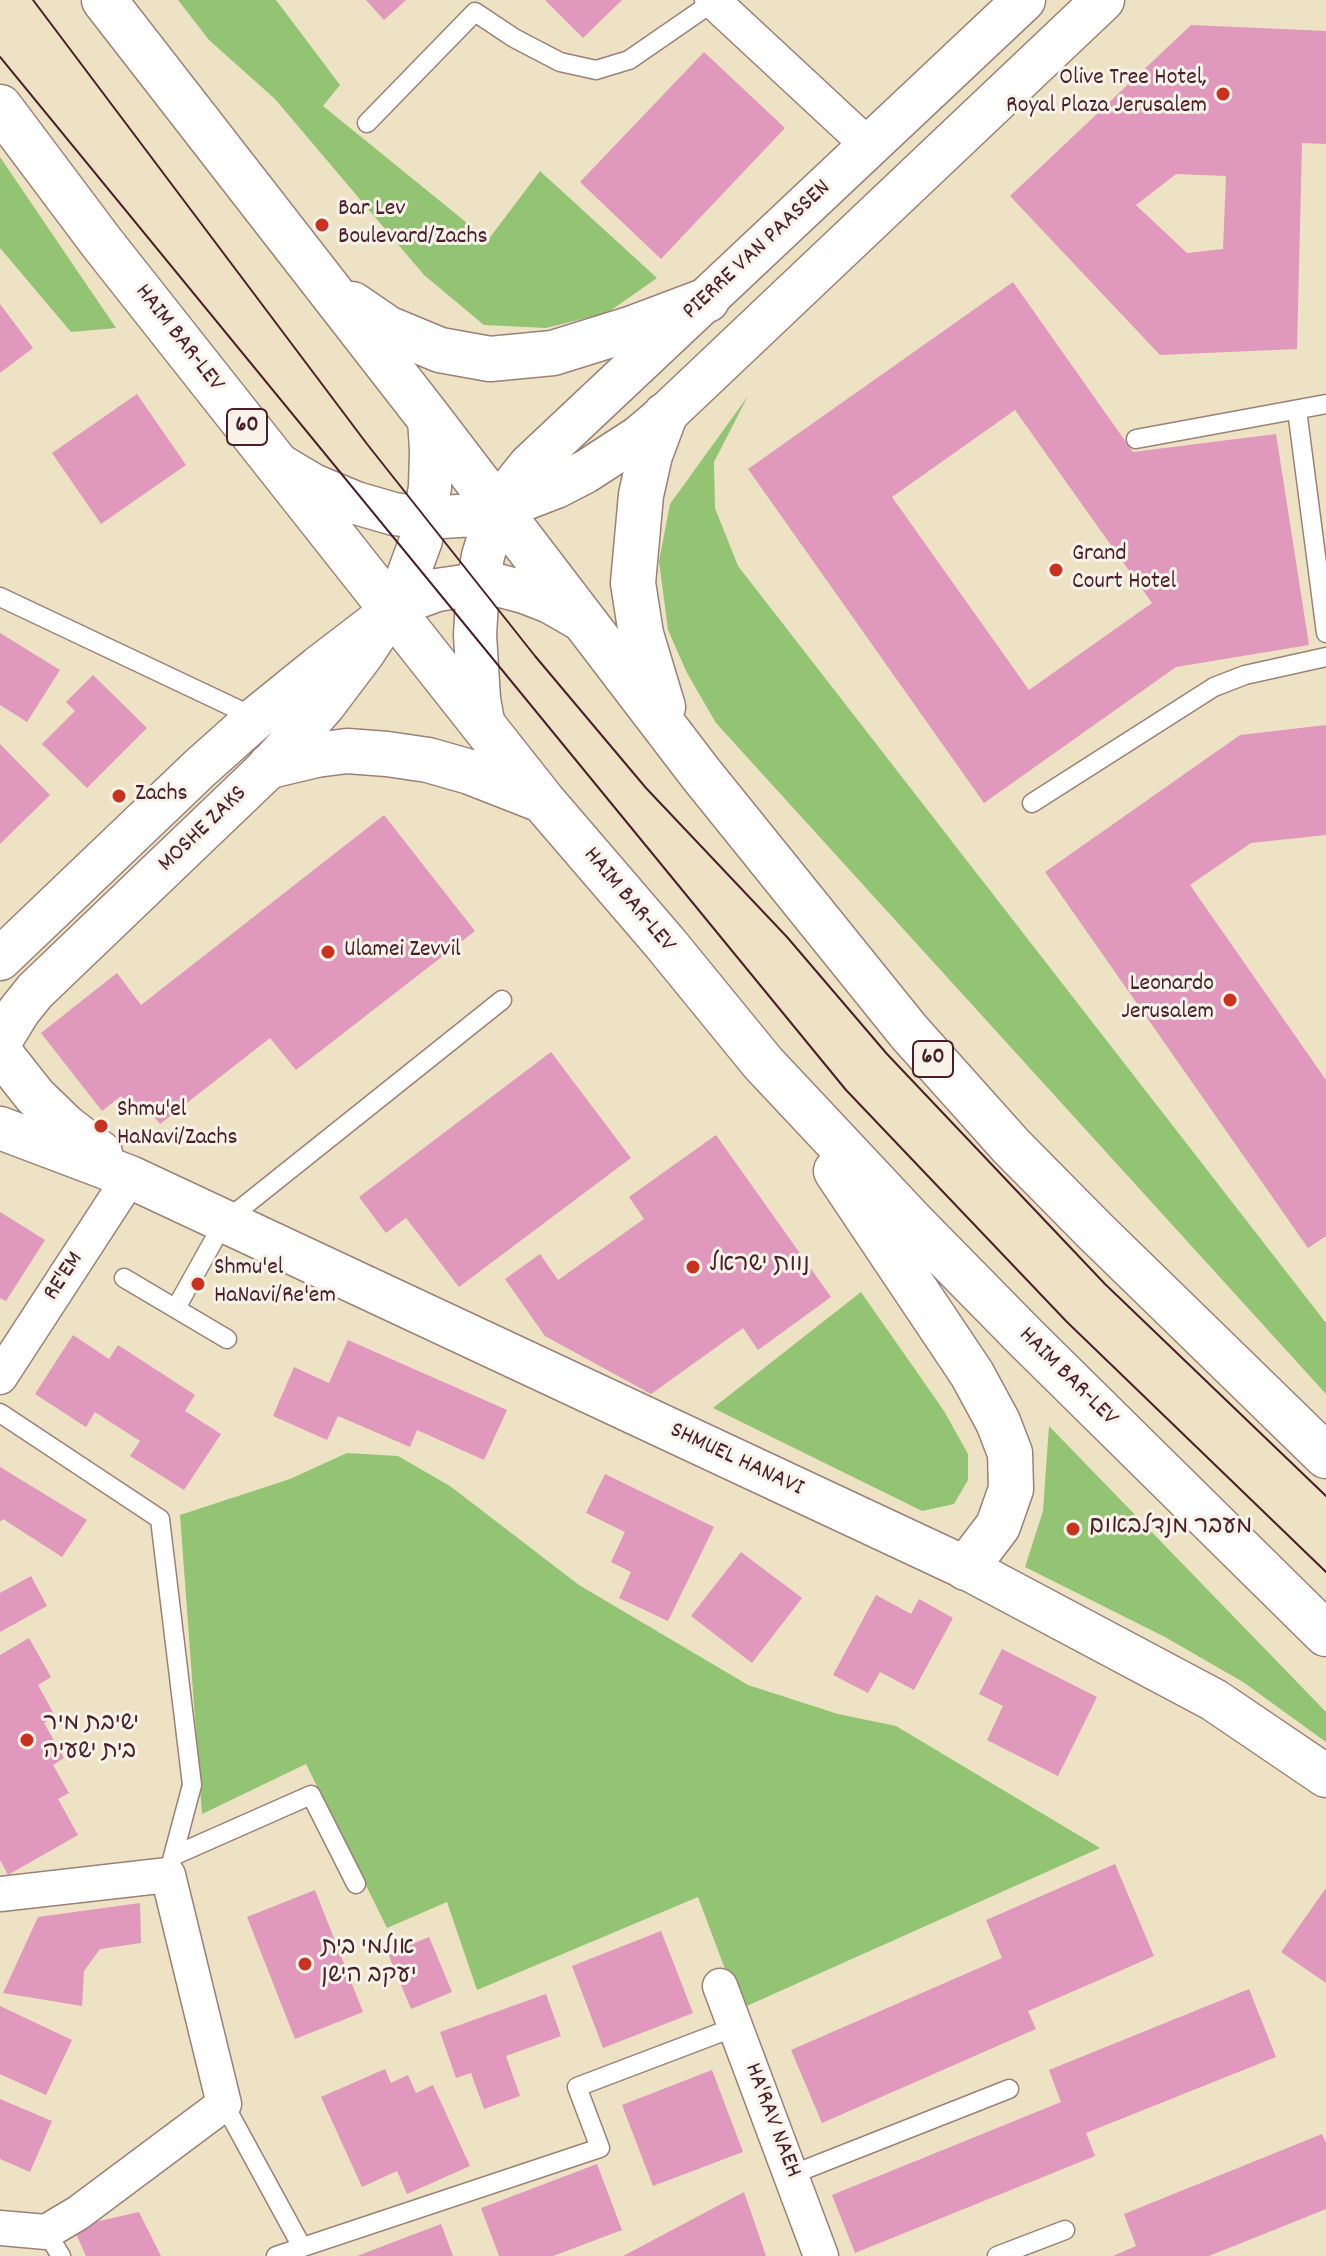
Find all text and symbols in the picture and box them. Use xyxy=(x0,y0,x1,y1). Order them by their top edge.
place label: Olive Tree Hotel, Royal Plaza Jerusalem xyxy=(1006,66,1207,122)
marker: Olive Tree Hotel, Royal Plaza Jerusalem xyxy=(1214,85,1232,103)
street label: PIERRE VAN PAASSEN xyxy=(678,175,838,327)
place label: Bar Lev Boulevard/Zachs xyxy=(338,197,488,253)
marker: Bar Lev Boulevard/Zachs xyxy=(313,216,331,234)
street label: HAIM BAR-LEV xyxy=(127,279,229,399)
road number: 60 xyxy=(227,409,267,445)
place label: Grand Court Hotel xyxy=(1072,542,1176,598)
marker: Grand Court Hotel xyxy=(1047,561,1065,579)
street label: MOSHE ZAKS xyxy=(154,781,254,879)
place label: Zachs xyxy=(135,782,188,810)
marker: Zachs xyxy=(110,787,128,805)
street label: HAIM BAR-LEV xyxy=(576,842,680,960)
place label: Ulamei Zevvil xyxy=(344,938,461,966)
marker: Ulamei Zevvil xyxy=(319,943,337,961)
place label: Leonardo Jerusalem xyxy=(1121,972,1214,1028)
marker: Leonardo Jerusalem xyxy=(1221,991,1239,1009)
road number: 60 xyxy=(913,1041,953,1077)
place label: Shmu'el HaNavi/Zachs xyxy=(117,1098,237,1154)
marker: Shmu'el HaNavi/Zachs xyxy=(92,1117,110,1135)
street label: RE'EM xyxy=(39,1247,91,1307)
place label: נוות ישראל xyxy=(709,1253,810,1281)
place label: Shmu'el HaNavi/Re'em xyxy=(214,1256,336,1312)
marker: נוות ישראל xyxy=(684,1258,702,1276)
marker: Shmu'el HaNavi/Re'em xyxy=(189,1275,207,1293)
street label: HAIM BAR-LEV xyxy=(1011,1322,1123,1434)
street label: SHMUEL HANAVI xyxy=(665,1418,807,1504)
place label: מעבר מנדלבאום xyxy=(1089,1515,1252,1543)
marker: מעבר מנדלבאום xyxy=(1064,1520,1082,1538)
place label: ישיבת מיר בית ישעיה xyxy=(43,1712,139,1768)
marker: ישיבת מיר בית ישעיה xyxy=(18,1731,36,1749)
place label: אולמי בית יעקב הישן xyxy=(321,1936,417,1992)
marker: אולמי בית יעקב הישן xyxy=(296,1955,314,1973)
street label: HA'RAV NAEH xyxy=(736,2060,806,2182)

